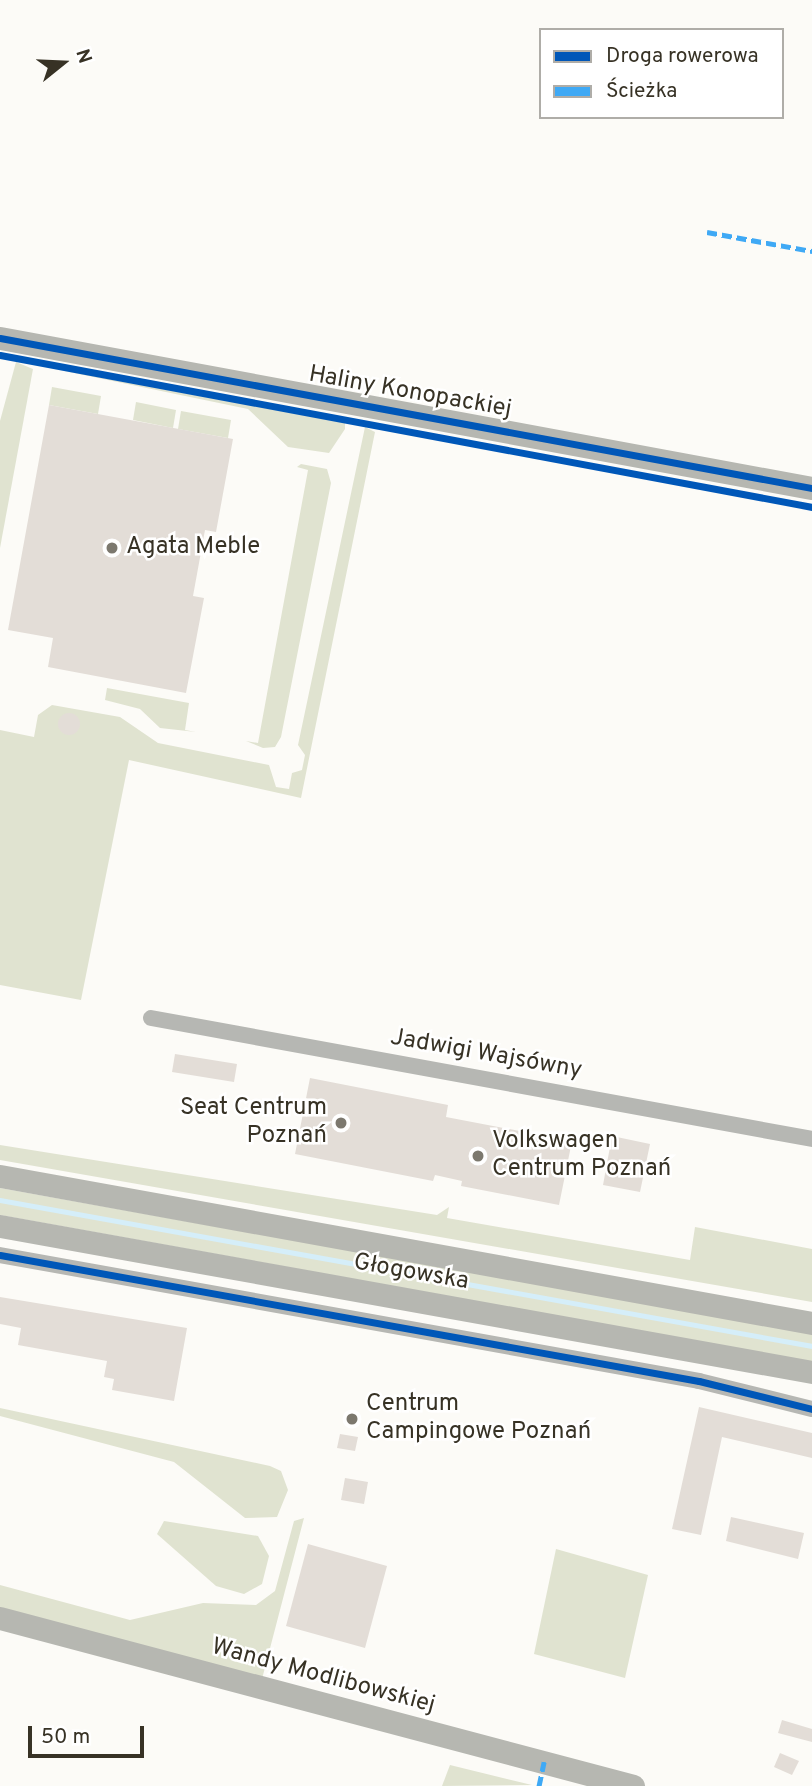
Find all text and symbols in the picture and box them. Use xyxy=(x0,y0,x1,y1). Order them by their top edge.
north arrow xyxy=(28,28,98,98)
legend xyxy=(539,28,784,119)
text: Droga rowerowa xyxy=(606,43,759,70)
text: N xyxy=(69,46,96,67)
text: Ścieżka xyxy=(606,78,677,105)
street label: Haliny Konopackiej xyxy=(306,361,514,425)
place label: Agata Meble xyxy=(126,534,260,562)
marker: Agata Meble xyxy=(104,540,120,556)
street label: Jadwigi Wajsówny xyxy=(388,1024,584,1086)
place label: Seat Centrum Poznań xyxy=(180,1095,327,1151)
marker: Seat Centrum Poznań xyxy=(333,1115,349,1131)
place label: Volkswagen Centrum Poznań xyxy=(492,1128,671,1184)
marker: Volkswagen Centrum Poznań xyxy=(470,1148,486,1164)
street label: Głogowska xyxy=(351,1249,471,1297)
place label: Centrum Campingowe Poznań xyxy=(366,1391,591,1447)
marker: Centrum Campingowe Poznań xyxy=(344,1411,360,1427)
street label: Wandy Modlibowskiej xyxy=(208,1633,438,1721)
scale bar xyxy=(32,1712,147,1756)
text: 50 m xyxy=(41,1724,90,1751)

